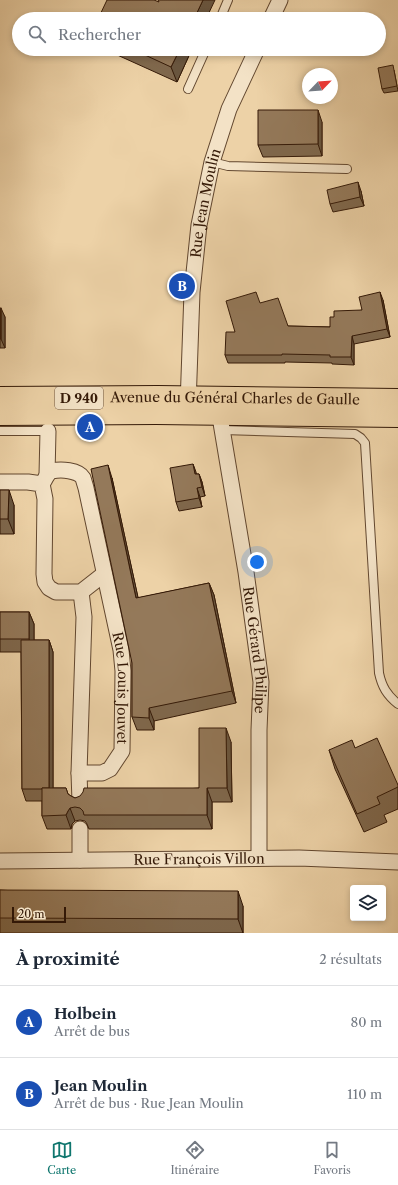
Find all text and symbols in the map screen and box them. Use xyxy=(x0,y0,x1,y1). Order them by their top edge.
search box xyxy=(12,12,386,56)
icon: search xyxy=(26,23,48,45)
text: Rechercher xyxy=(58,25,141,44)
north arrow xyxy=(302,68,338,104)
street label: Rue Jean Moulin xyxy=(187,146,225,259)
pin: B xyxy=(169,271,195,301)
road number: D 940 xyxy=(55,387,103,409)
street label: Avenue du Général Charles de Gaulle xyxy=(109,388,360,409)
pin: A xyxy=(77,412,103,442)
your location xyxy=(247,552,267,572)
street label: Rue Gérard Philipe xyxy=(239,585,270,714)
street label: Rue Louis Jouvet xyxy=(108,630,132,744)
street label: Rue François Villon xyxy=(133,849,265,869)
map controls xyxy=(350,885,386,921)
button: layers xyxy=(350,885,386,921)
scale bar xyxy=(12,905,66,924)
text: 20 m xyxy=(18,907,44,921)
text: À proximité xyxy=(16,949,120,969)
text: 2 résultats xyxy=(319,951,382,967)
text: Holbein xyxy=(54,1004,117,1023)
text: A xyxy=(24,1014,34,1030)
text: 80 m xyxy=(350,1014,382,1030)
text: Arrêt de bus xyxy=(54,1023,130,1039)
text: Jean Moulin xyxy=(54,1076,147,1095)
text: B xyxy=(24,1086,34,1102)
text: 110 m xyxy=(347,1086,382,1102)
text: Arrêt de bus · Rue Jean Moulin xyxy=(54,1095,244,1111)
tab: Carte xyxy=(47,1139,76,1177)
tab: Itinéraire xyxy=(170,1139,219,1177)
tab: Favoris xyxy=(313,1139,351,1177)

